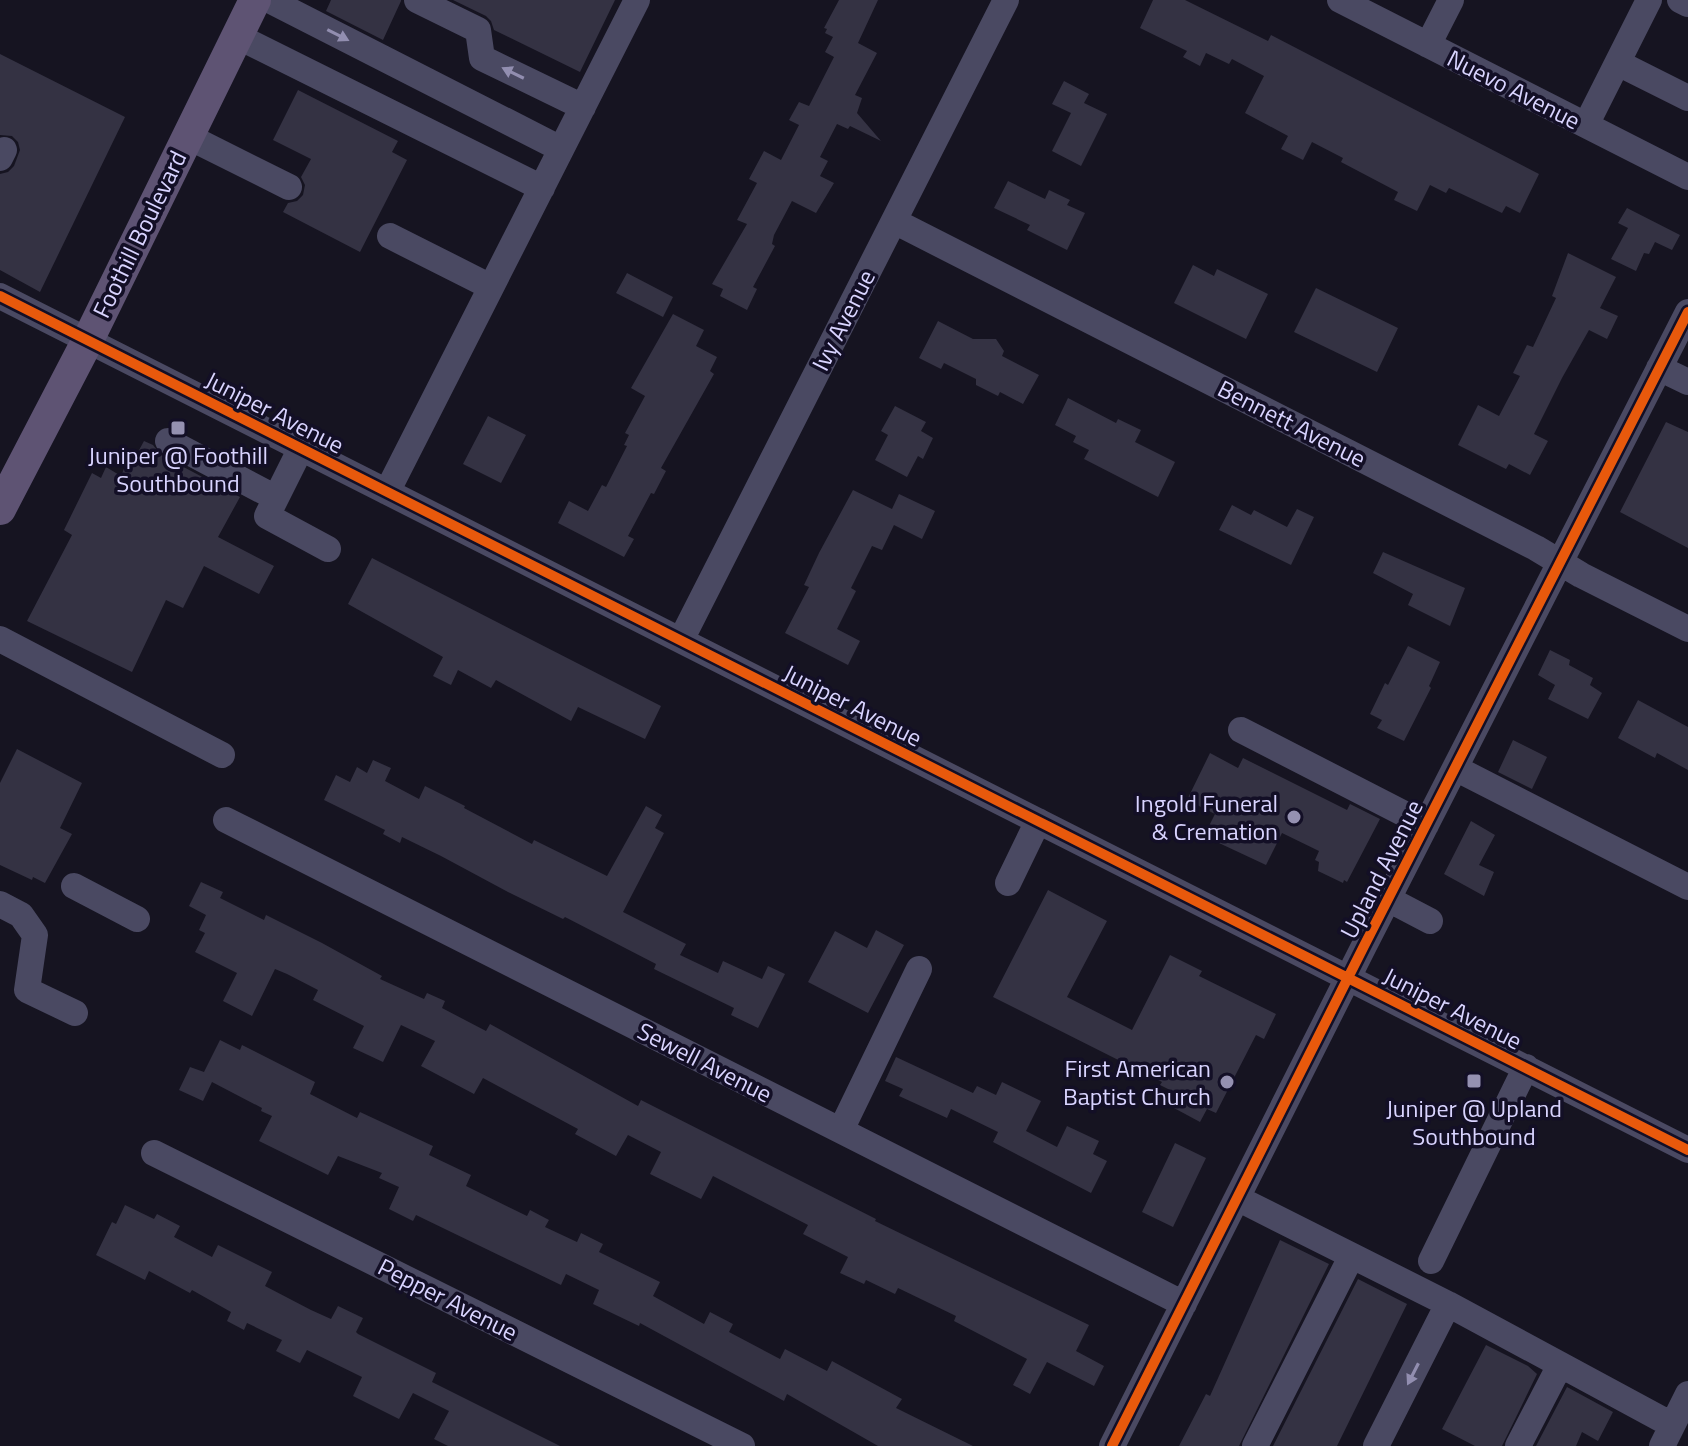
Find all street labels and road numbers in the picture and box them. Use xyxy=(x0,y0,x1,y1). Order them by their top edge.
street label: Nuevo Avenue xyxy=(1441,40,1587,138)
street label: Foothill Boulevard xyxy=(83,144,195,324)
street label: Ivy Avenue xyxy=(802,263,884,377)
street label: Juniper Avenue xyxy=(199,362,351,462)
street label: Bennett Avenue xyxy=(1212,370,1372,476)
street label: Juniper Avenue xyxy=(777,655,929,755)
street label: Upland Avenue xyxy=(1331,793,1431,945)
street label: Juniper Avenue xyxy=(1377,958,1529,1058)
street label: Sewell Avenue xyxy=(631,1013,779,1111)
street label: Pepper Avenue xyxy=(372,1248,524,1350)

